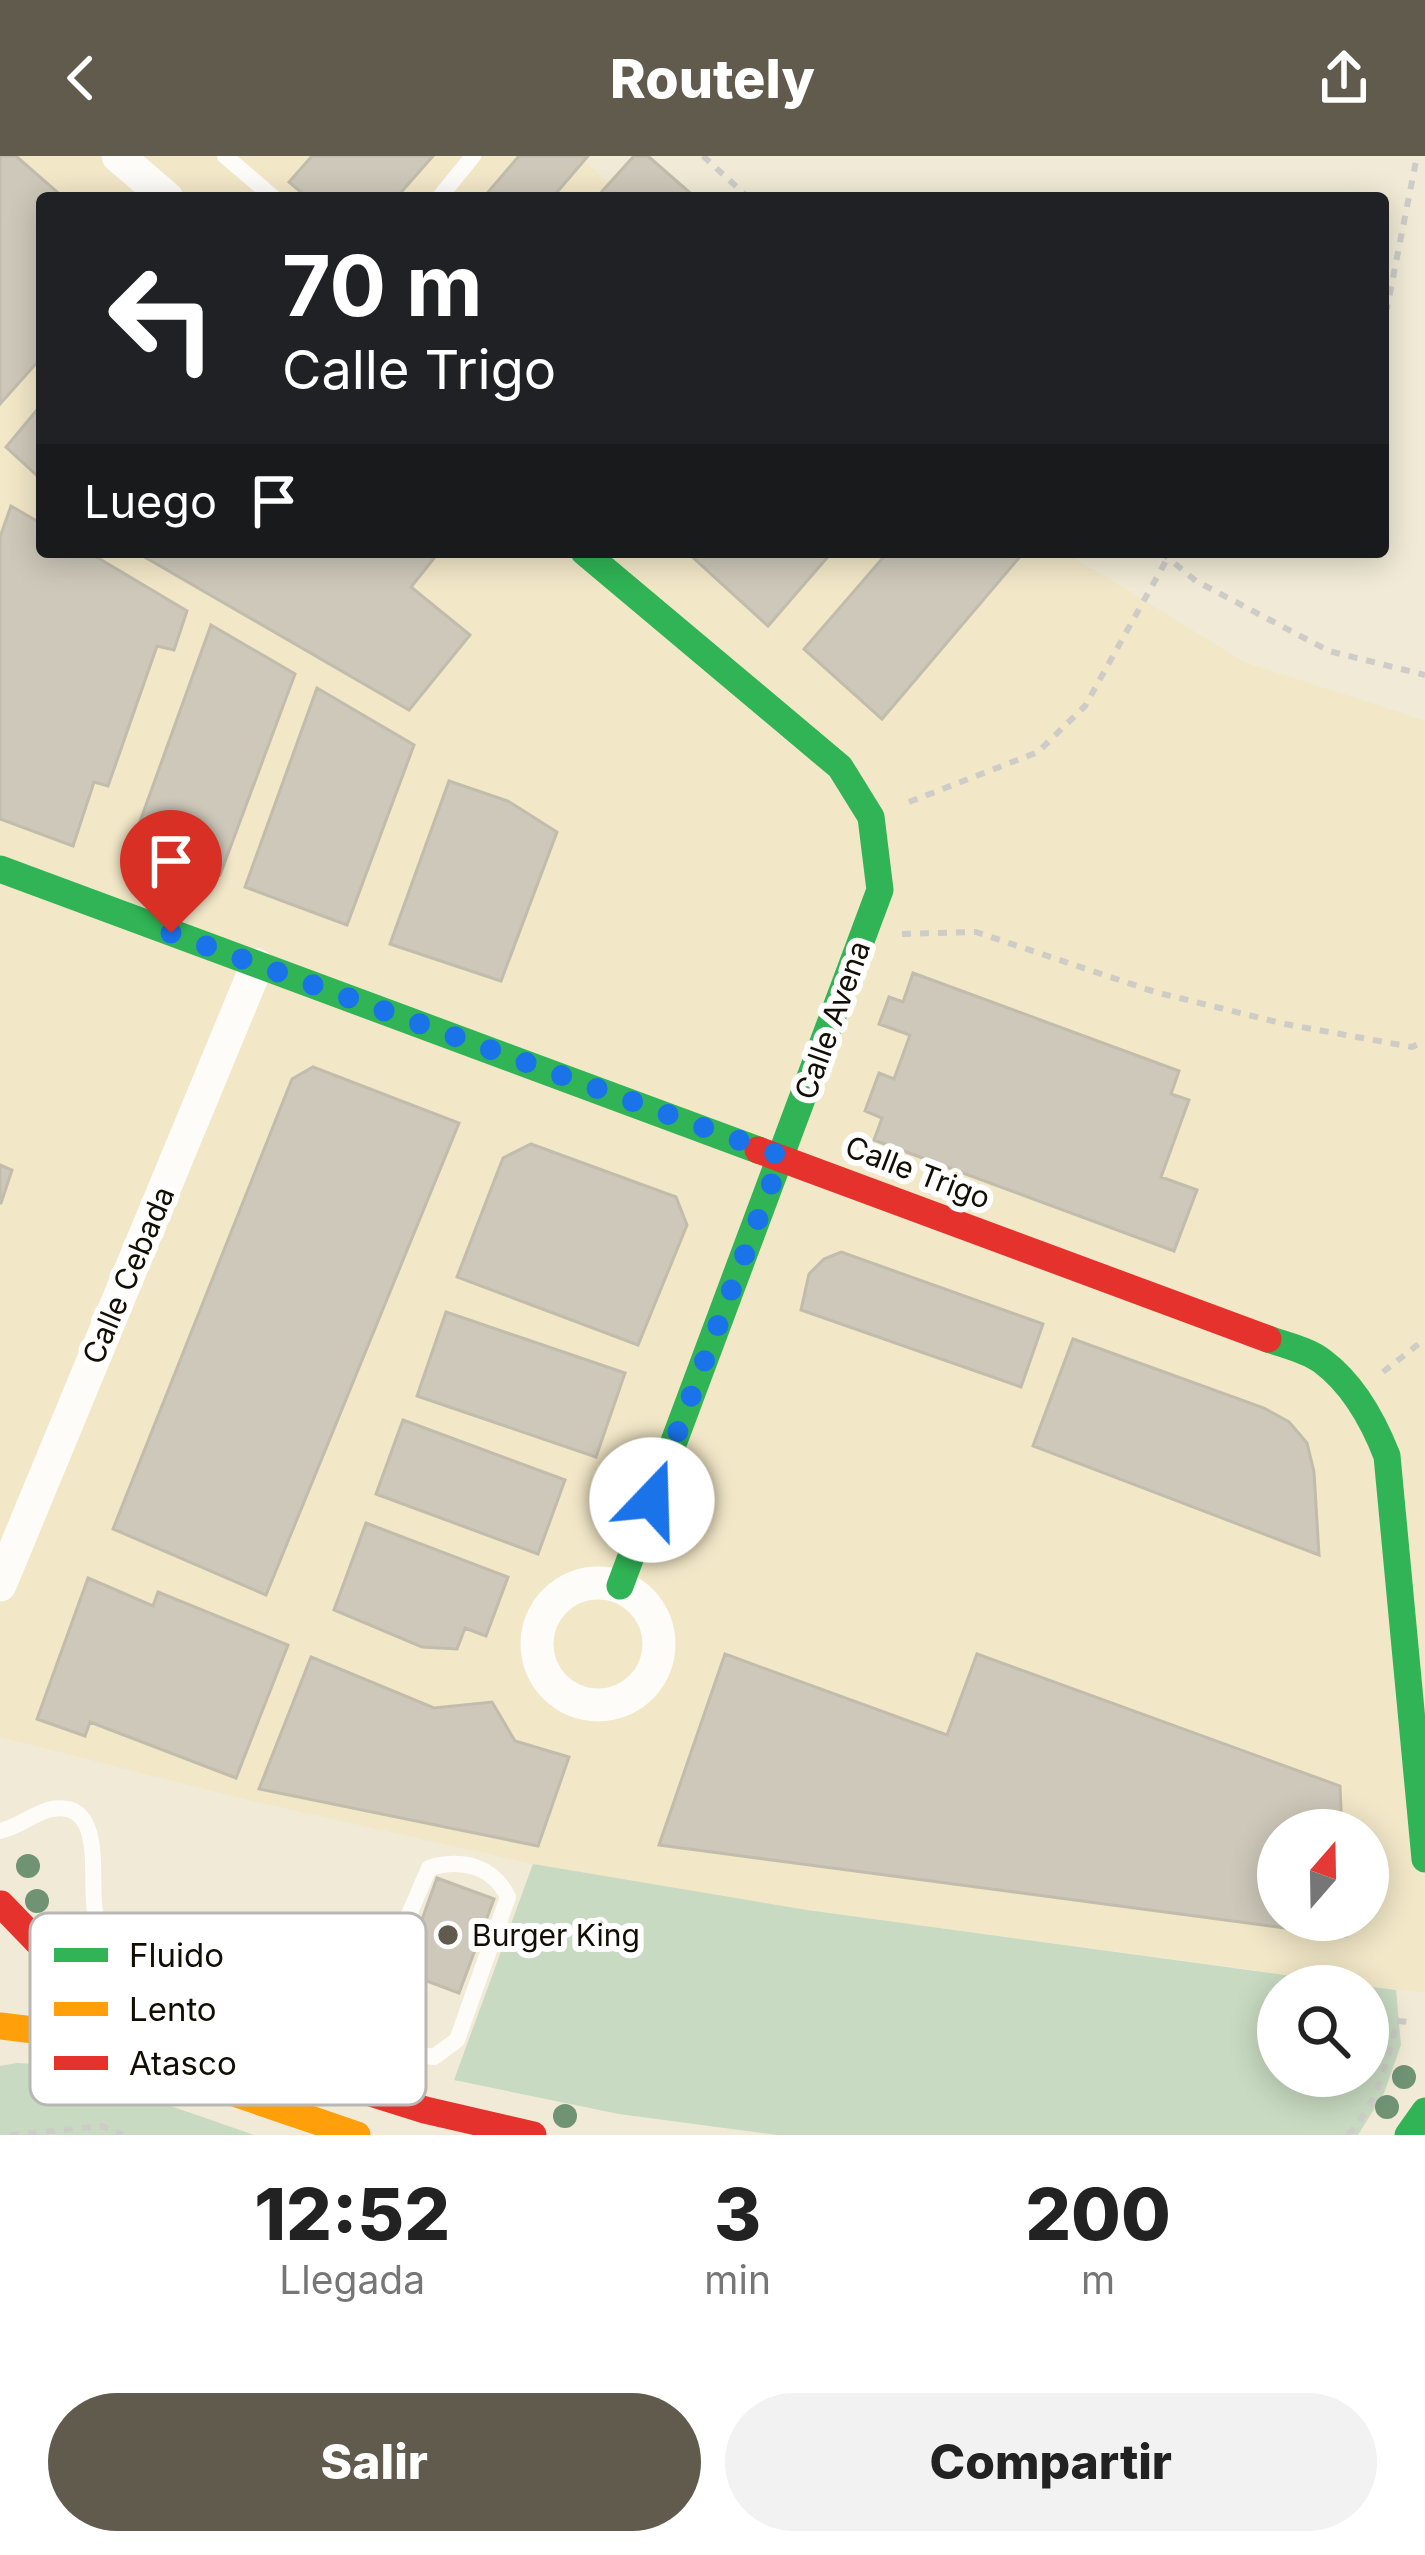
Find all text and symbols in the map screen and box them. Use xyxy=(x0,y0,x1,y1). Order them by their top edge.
icon: back xyxy=(48,45,114,111)
icon: share xyxy=(1311,45,1377,111)
text: Routely xyxy=(610,46,815,111)
text: 70 m xyxy=(282,235,483,336)
icon: left xyxy=(84,240,240,396)
text: Calle Trigo xyxy=(282,337,556,402)
icon: arrive xyxy=(241,468,307,534)
text: Luego xyxy=(84,474,217,529)
pin xyxy=(120,810,222,933)
icon: arrive xyxy=(138,828,204,894)
street label: Calle Avena xyxy=(787,936,877,1104)
street label: Calle Trigo xyxy=(840,1128,996,1216)
street label: Calle Cebada xyxy=(74,1181,182,1369)
position arrow xyxy=(589,1437,715,1563)
north arrow xyxy=(1257,1809,1389,1941)
map controls xyxy=(1257,1809,1389,2097)
legend xyxy=(30,1913,426,2105)
place label: Burger King xyxy=(472,1917,640,1953)
marker: Burger King xyxy=(435,1922,461,1948)
text: Fluido xyxy=(129,1935,224,1975)
button: search xyxy=(1257,1965,1389,2097)
text: Lento xyxy=(129,1989,217,2029)
text: Atasco xyxy=(129,2043,237,2083)
text: 12:52 xyxy=(254,2170,450,2257)
text: 3 xyxy=(714,2170,761,2257)
text: 200 xyxy=(1025,2170,1171,2257)
text: Llegada xyxy=(279,2256,425,2303)
text: min xyxy=(704,2256,771,2303)
text: m xyxy=(1081,2256,1115,2303)
button: Salir xyxy=(48,2393,701,2531)
button: Compartir xyxy=(725,2393,1377,2531)

